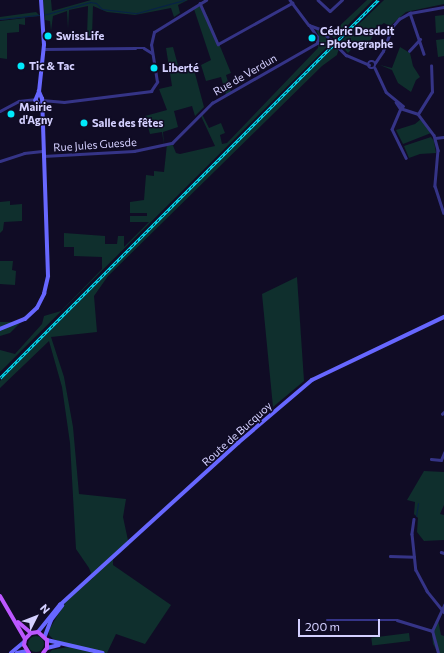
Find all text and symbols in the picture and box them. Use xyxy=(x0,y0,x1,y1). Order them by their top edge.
place label: Cédric Desdoit - Photographe xyxy=(320,25,394,51)
place label: SwissLife xyxy=(56,29,104,43)
marker: SwissLife xyxy=(43,31,53,41)
marker: Cédric Desdoit - Photographe xyxy=(307,33,317,43)
street label: Rue de Verdun xyxy=(211,51,279,99)
place label: Tic & Tac xyxy=(29,59,75,73)
marker: Tic & Tac xyxy=(16,61,26,71)
place label: Liberté xyxy=(162,61,199,75)
marker: Liberté xyxy=(149,63,159,73)
place label: Mairie d'Agny xyxy=(19,101,53,127)
marker: Mairie d'Agny xyxy=(6,109,16,119)
place label: Salle des fêtes xyxy=(92,116,163,130)
marker: Salle des fêtes xyxy=(79,118,89,128)
street label: Rue Jules Guesde xyxy=(53,136,137,154)
street label: Route de Bucquoy xyxy=(199,399,275,469)
north arrow xyxy=(16,597,56,637)
text: N xyxy=(38,601,53,616)
scale bar xyxy=(300,611,382,637)
text: 200 m xyxy=(305,619,340,633)

